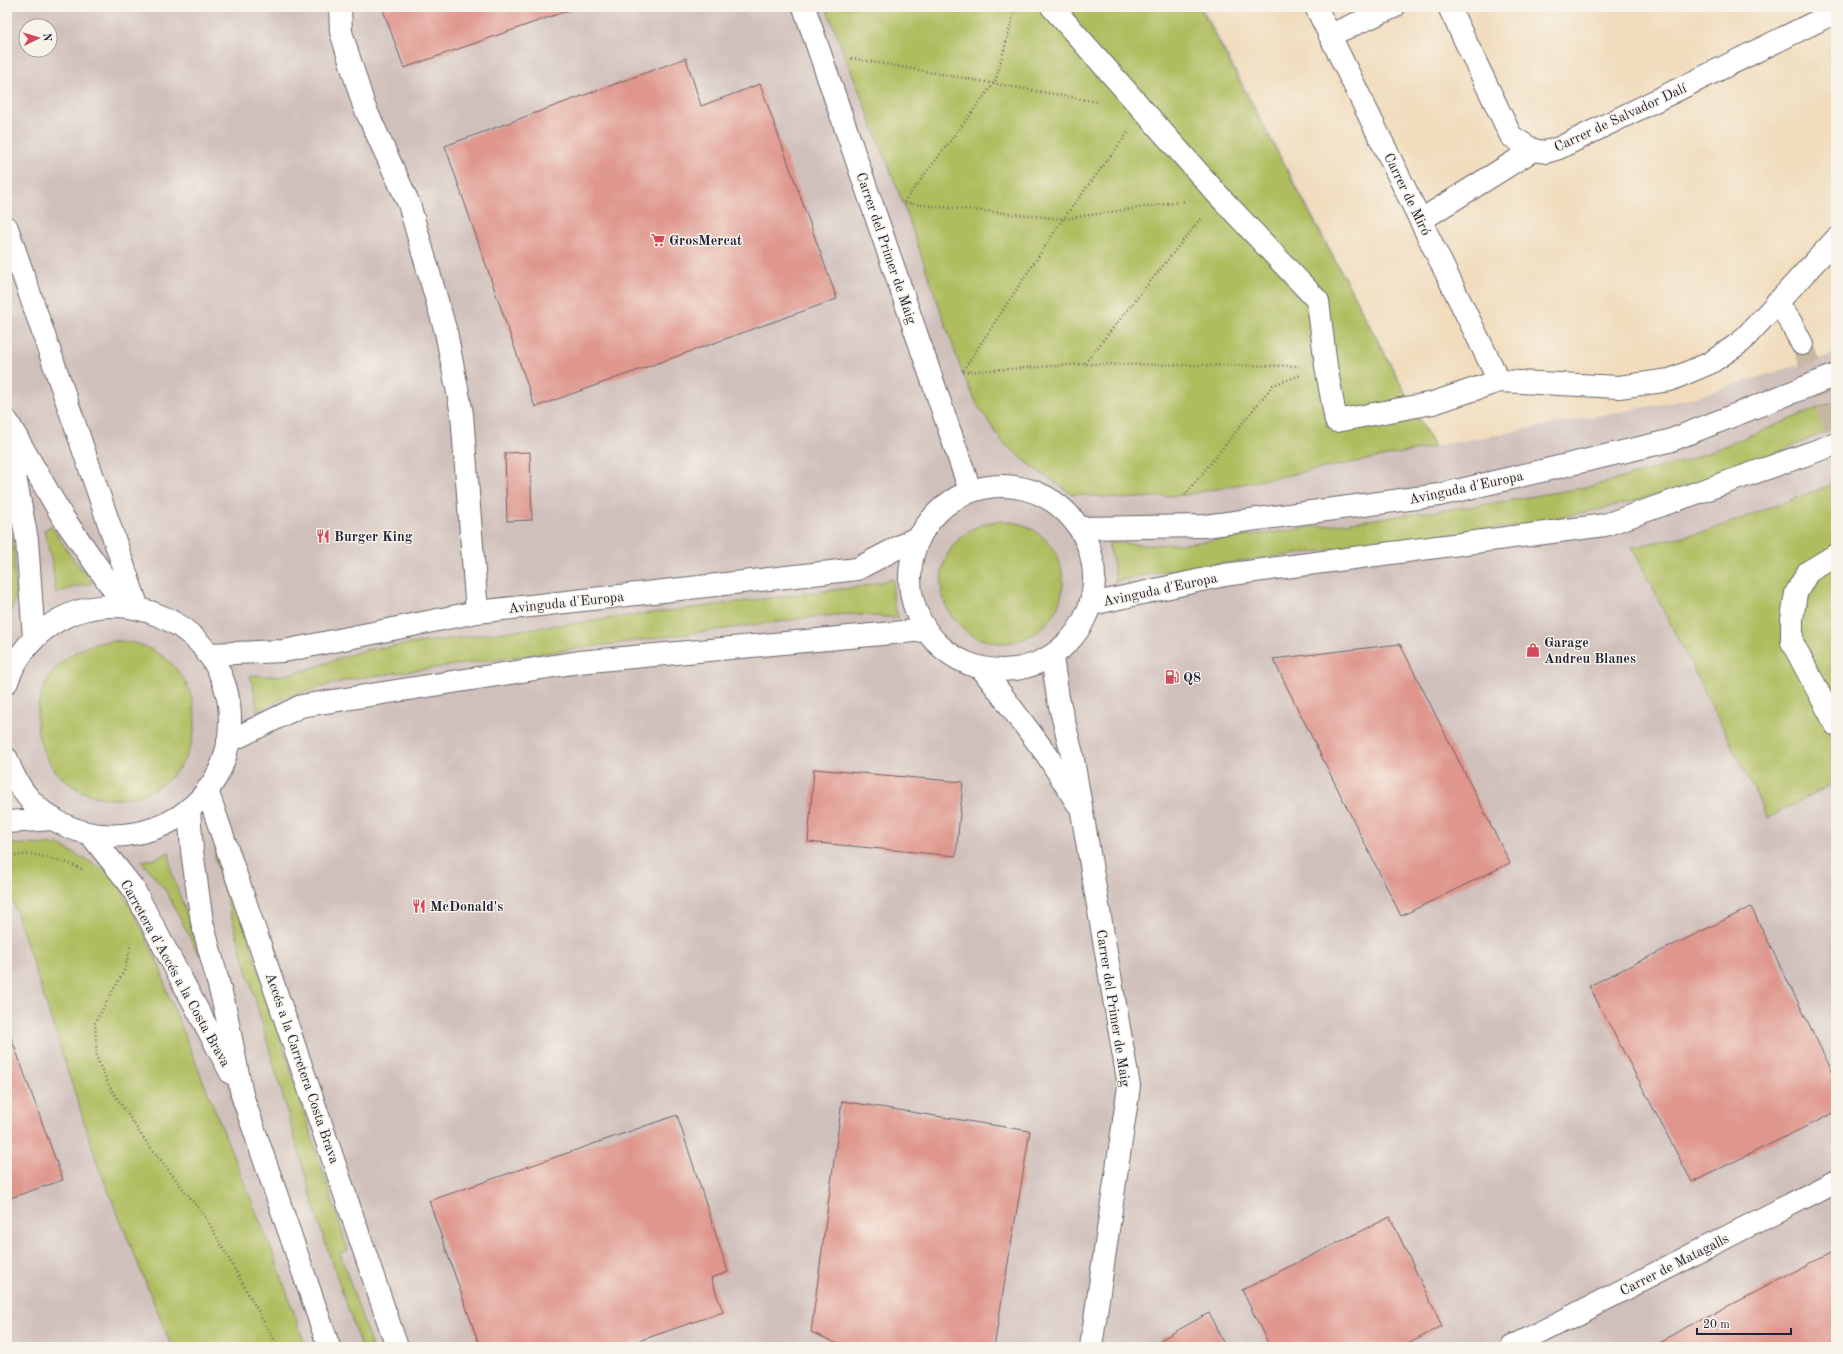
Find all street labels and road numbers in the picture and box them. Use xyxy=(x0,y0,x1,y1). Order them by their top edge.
street label: Carrer de Salvador Dalí xyxy=(1552,81,1689,155)
street label: Carrer de Miró xyxy=(1381,151,1433,238)
street label: Carrer del Primer de Maig xyxy=(854,171,919,326)
street label: Avinguda d'Europa xyxy=(1408,469,1525,507)
street label: Avinguda d'Europa xyxy=(1102,571,1219,609)
street label: Avinguda d'Europa xyxy=(507,590,625,616)
street label: Carretera d'Accés a la Costa Brava xyxy=(118,878,233,1069)
street label: Carrer del Primer de Maig xyxy=(1094,928,1132,1088)
street label: Accés a la Carretera Costa Brava xyxy=(263,971,341,1166)
street label: Carrer de Matagalls xyxy=(1618,1231,1731,1298)

